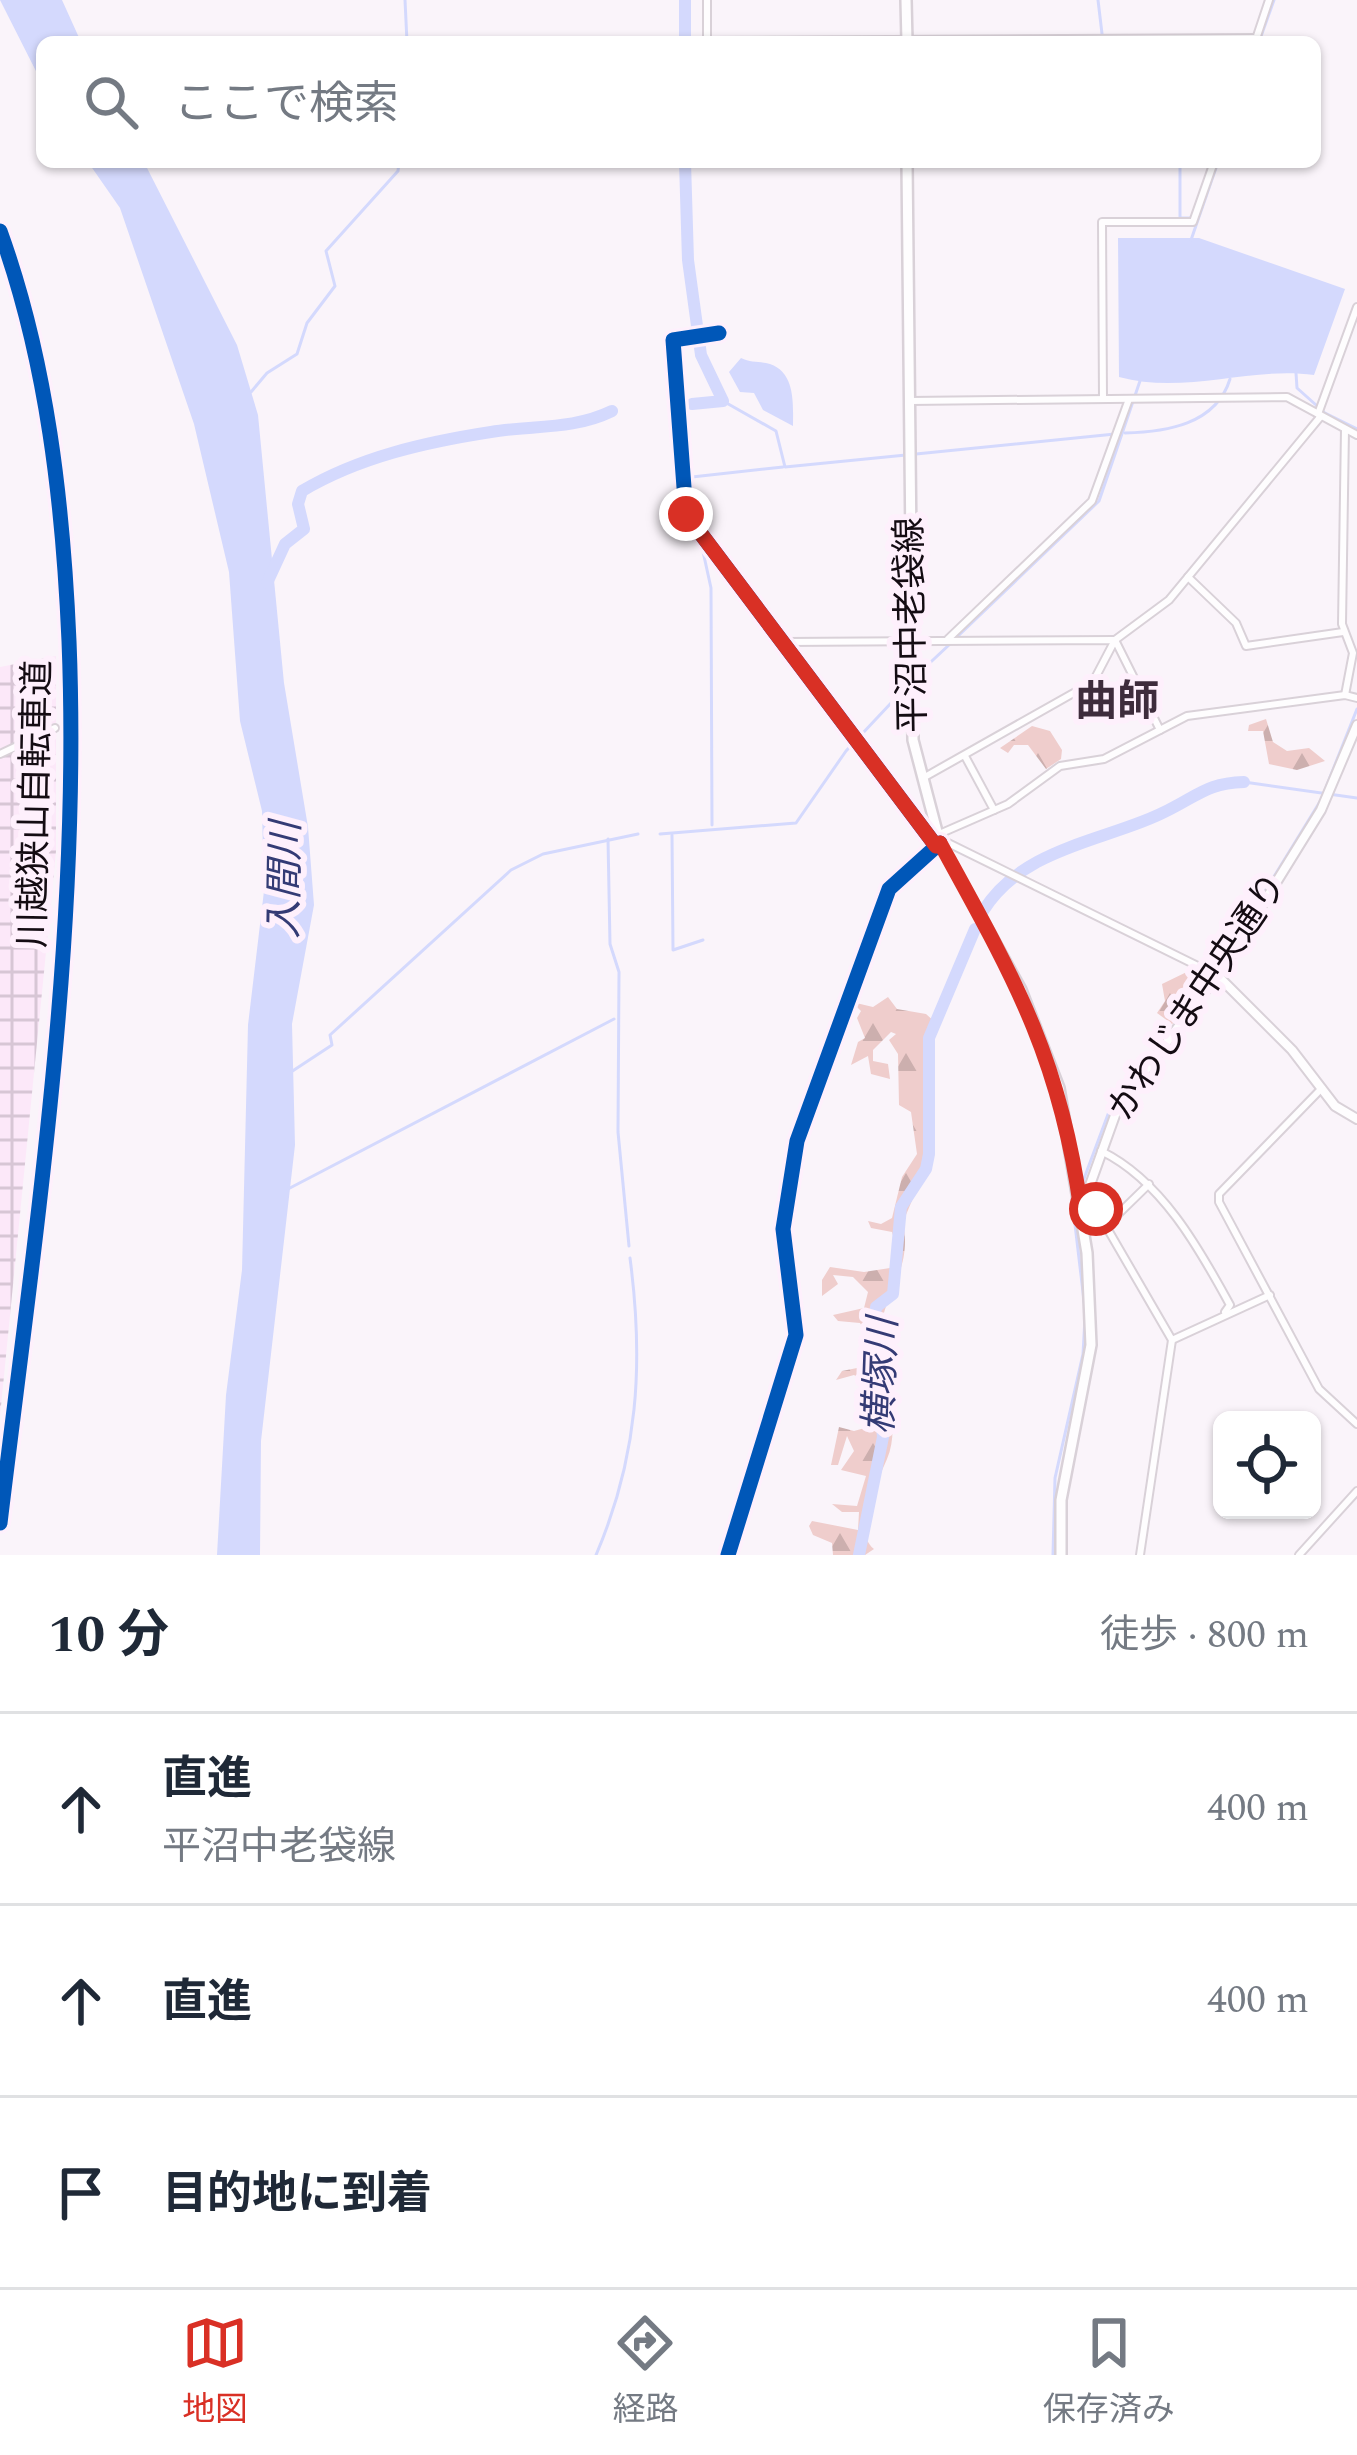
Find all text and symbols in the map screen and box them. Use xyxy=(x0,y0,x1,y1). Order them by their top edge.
search box xyxy=(36,36,1321,168)
icon: search xyxy=(78,69,144,135)
text: ここで検索 xyxy=(174,70,399,139)
route end xyxy=(659,487,713,541)
street label: 平沼中老袋線 xyxy=(883,517,941,733)
street label: 川越狭山自転車道 xyxy=(6,660,66,948)
district label: 曲師 xyxy=(1075,671,1159,734)
water label: 入間川 xyxy=(255,817,317,939)
street label: かわじま中央通り xyxy=(1095,862,1301,1132)
route start xyxy=(1069,1182,1123,1236)
water label: 横塚川 xyxy=(850,1313,914,1436)
map controls xyxy=(1213,1411,1321,1519)
button: locate xyxy=(1213,1411,1321,1519)
text: 10 分 xyxy=(48,1597,169,1675)
text: 徒歩 · 800 m xyxy=(1100,1606,1309,1665)
text: 直進 xyxy=(162,1745,252,1814)
icon: ahead xyxy=(48,1776,114,1842)
text: 400 m xyxy=(1207,1779,1309,1838)
text: 平沼中老袋線 xyxy=(162,1818,396,1877)
icon: ahead xyxy=(48,1968,114,2034)
text: 直進 xyxy=(162,1968,252,2037)
text: 400 m xyxy=(1207,1971,1309,2030)
icon: arrive xyxy=(48,2160,114,2226)
text: 目的地に到着 xyxy=(162,2160,432,2229)
tab: 地図 xyxy=(182,2310,248,2435)
tab: 経路 xyxy=(612,2310,678,2435)
tab: 保存済み xyxy=(1043,2310,1175,2435)

